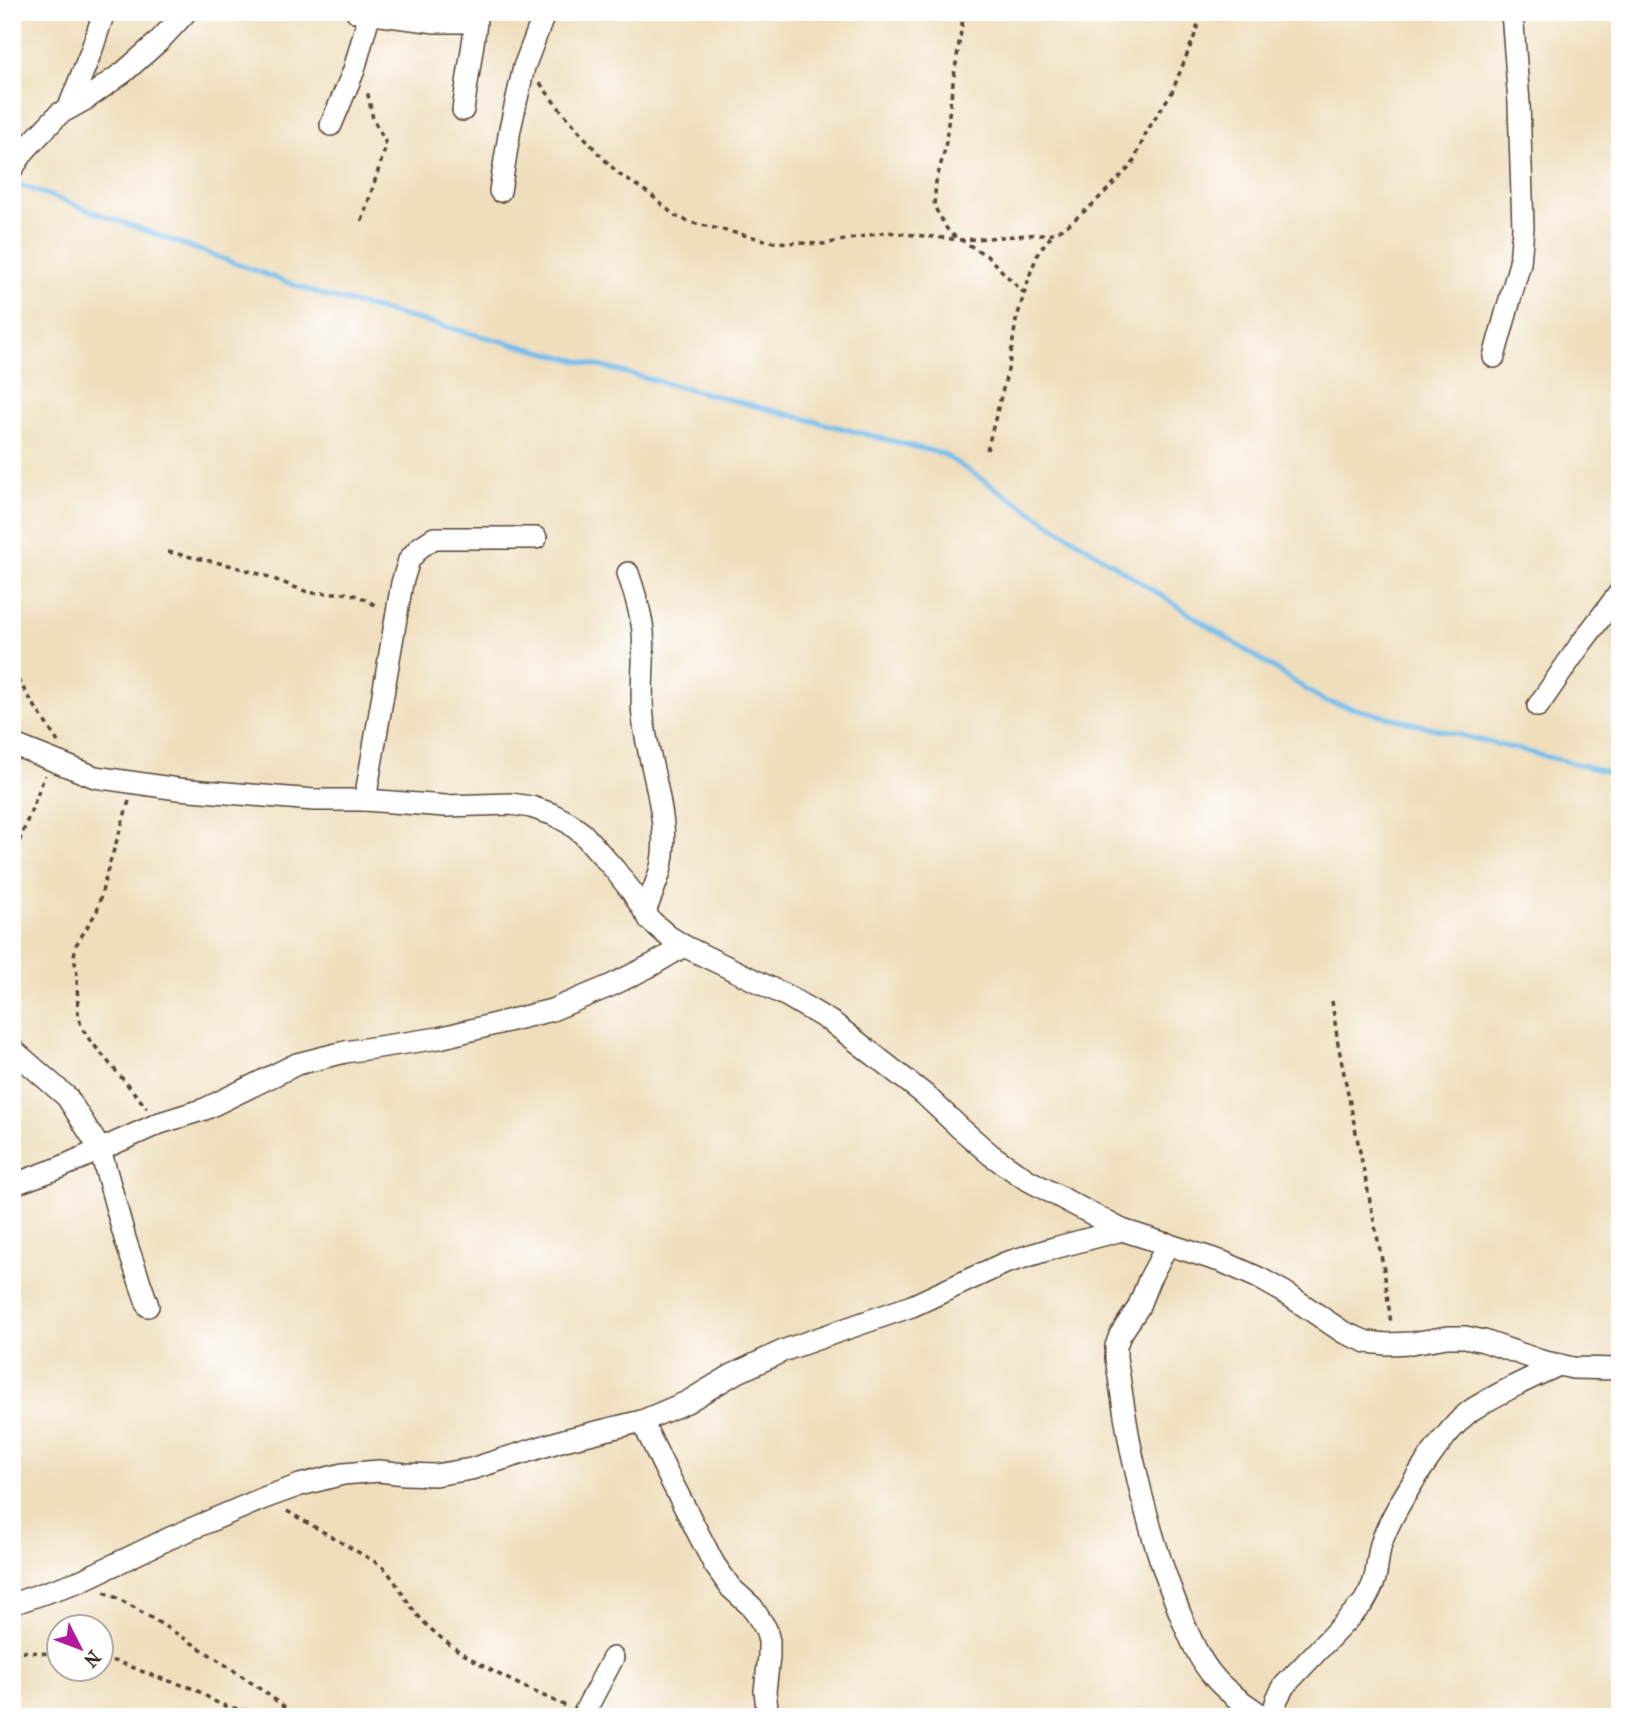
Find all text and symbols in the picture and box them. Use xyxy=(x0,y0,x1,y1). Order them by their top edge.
north arrow xyxy=(46,1614,116,1684)
text: N xyxy=(79,1646,105,1672)

